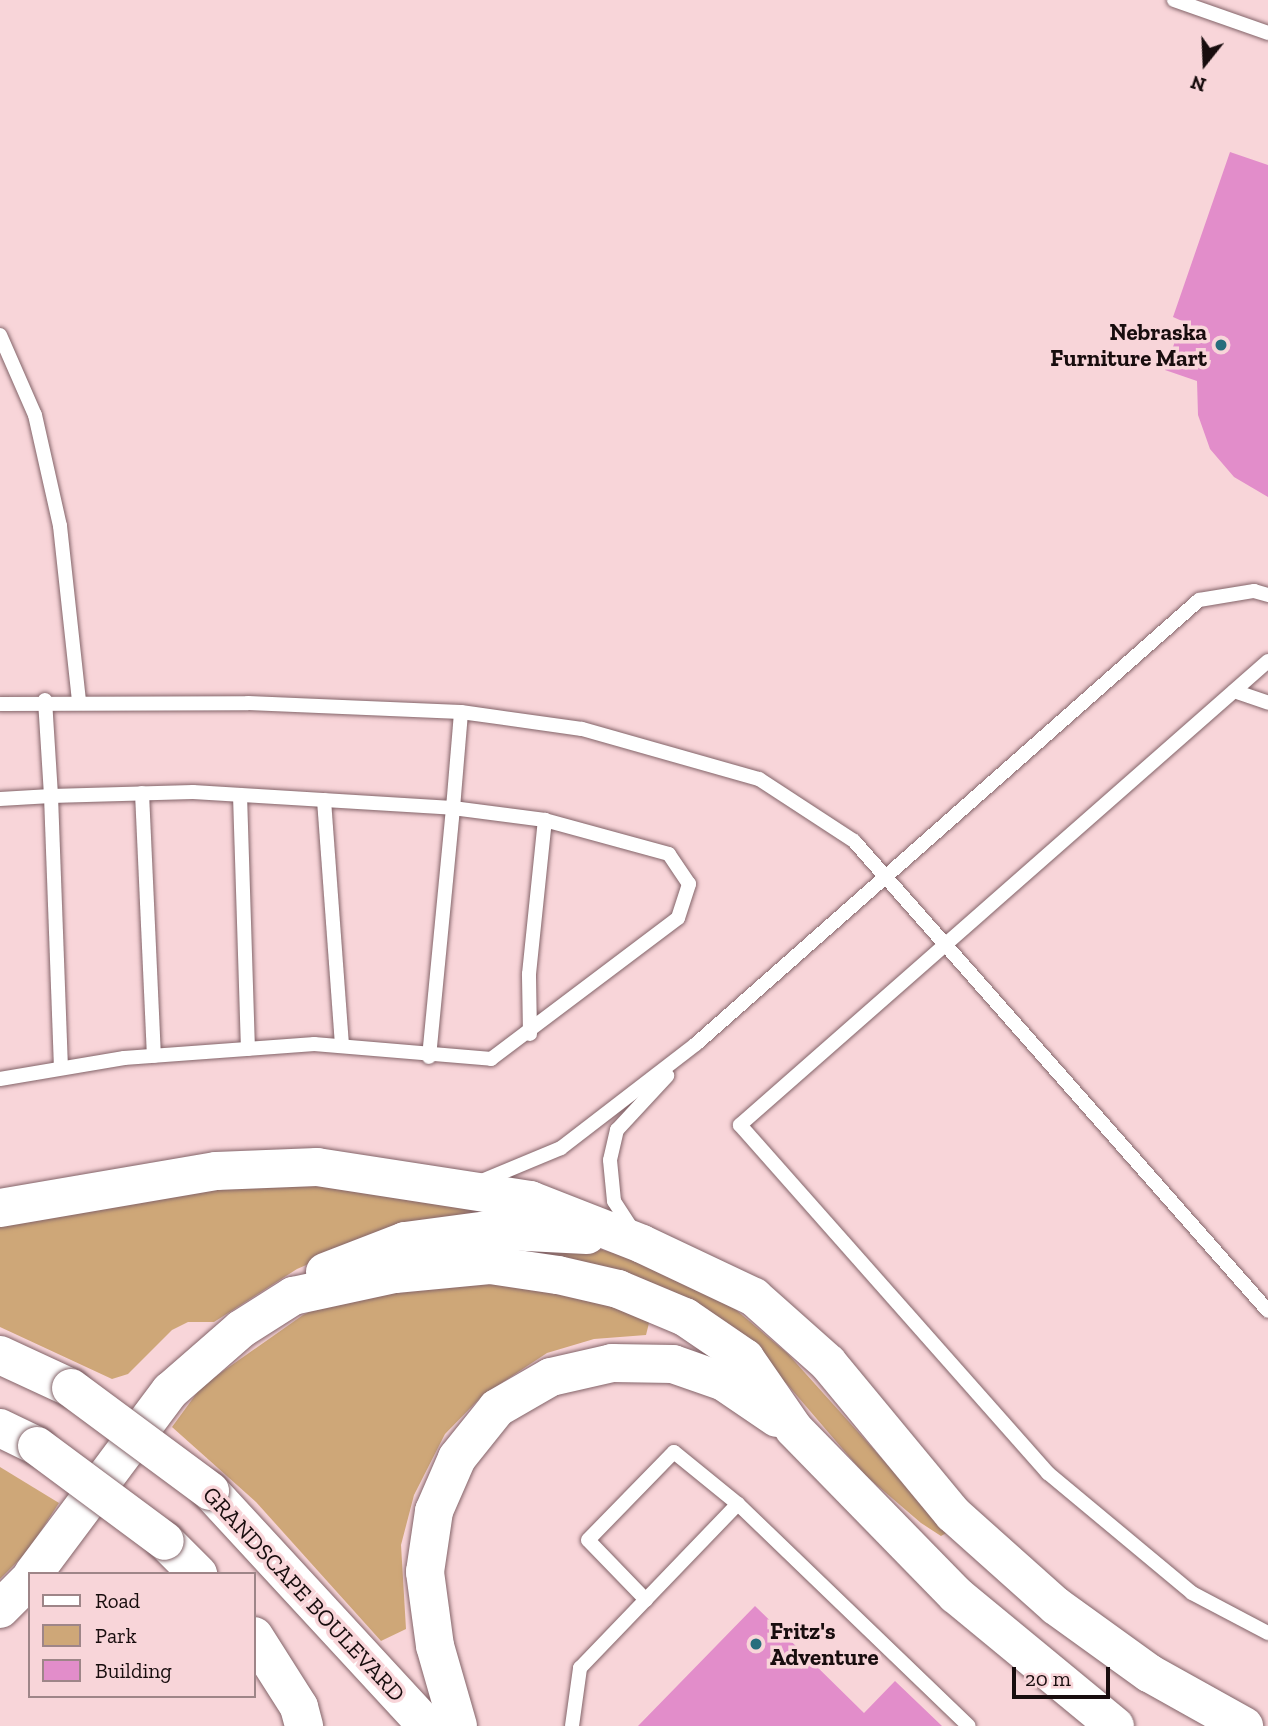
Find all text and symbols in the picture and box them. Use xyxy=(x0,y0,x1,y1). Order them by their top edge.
north arrow xyxy=(1170,28,1240,98)
text: N xyxy=(1188,70,1209,97)
place label: Nebraska Furniture Mart xyxy=(1050,318,1207,372)
marker: Nebraska Furniture Mart xyxy=(1213,337,1229,353)
street label: GRANDSCAPE BOULEVARD xyxy=(197,1481,411,1707)
legend xyxy=(28,1572,256,1698)
text: Road xyxy=(95,1588,140,1613)
place label: Fritz's Adventure xyxy=(770,1617,879,1671)
text: Park xyxy=(95,1623,137,1648)
marker: Fritz's Adventure xyxy=(748,1636,764,1652)
scale bar xyxy=(1016,1652,1114,1696)
text: Building xyxy=(95,1658,172,1683)
text: 20 m xyxy=(1025,1666,1071,1691)

